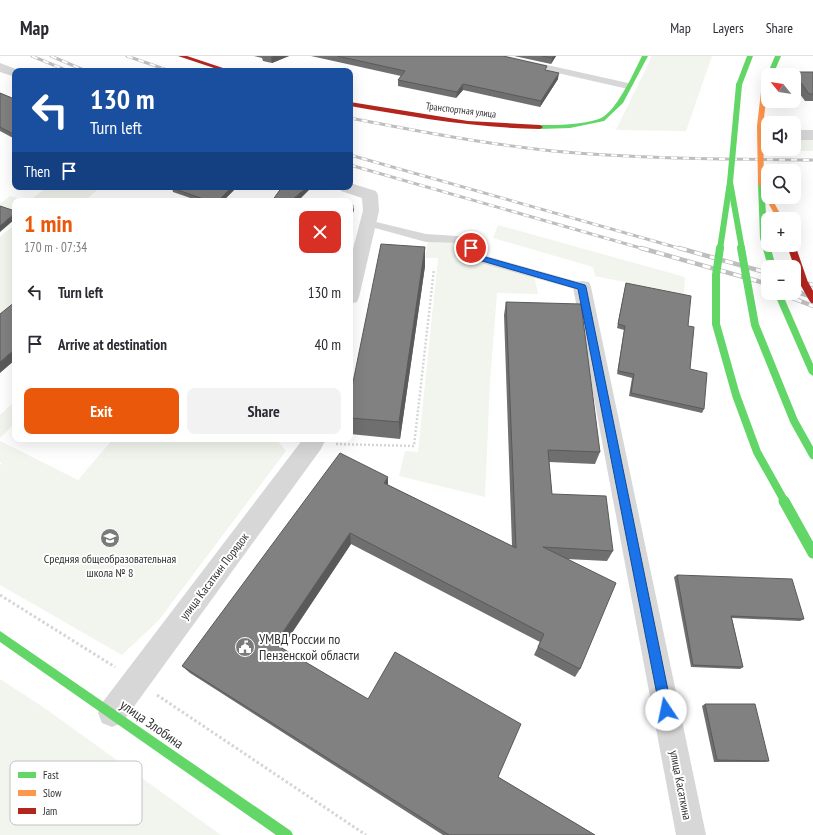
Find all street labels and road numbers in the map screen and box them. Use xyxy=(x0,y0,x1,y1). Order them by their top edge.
street label: Транспортная улица xyxy=(425,99,497,121)
street label: улица Касаткин Порядок xyxy=(176,529,252,622)
street label: улица Злобина xyxy=(117,696,187,752)
street label: улица Касаткина xyxy=(667,749,695,821)

